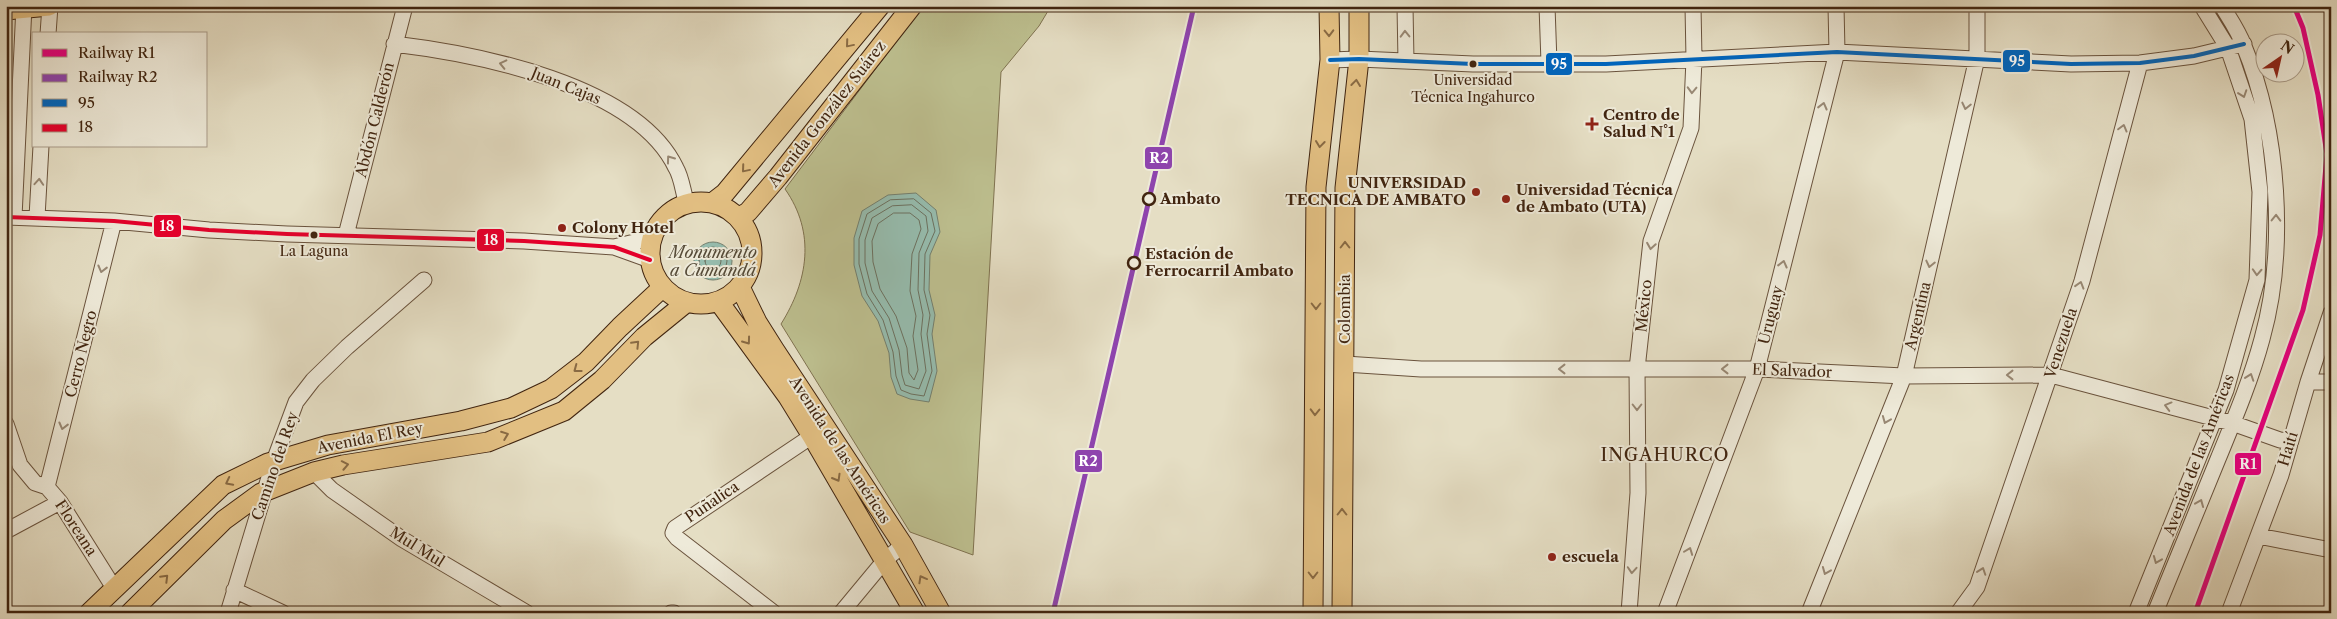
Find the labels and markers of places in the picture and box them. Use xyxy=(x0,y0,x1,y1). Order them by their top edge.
marker: Universidad Técnica Ingahurco xyxy=(1468,59,1478,69)
place label: Universidad Técnica Ingahurco xyxy=(1411,71,1535,106)
place label: Centro de Salud N°1 xyxy=(1603,105,1680,141)
marker: Centro de Salud N°1 xyxy=(1585,117,1599,131)
place label: UNIVERSIDAD TECNICA DE AMBATO xyxy=(1285,173,1466,209)
place label: Universidad Técnica de Ambato (UTA) xyxy=(1516,180,1673,216)
marker: UNIVERSIDAD TECNICA DE AMBATO xyxy=(1470,186,1482,198)
place label: Ambato xyxy=(1159,189,1221,208)
marker: Ambato xyxy=(1142,192,1156,206)
marker: Universidad Técnica de Ambato (UTA) xyxy=(1500,193,1512,205)
place label: Colony Hotel xyxy=(572,218,674,237)
marker: Colony Hotel xyxy=(556,222,568,234)
marker: La Laguna xyxy=(309,230,319,240)
place label: La Laguna xyxy=(280,242,349,260)
place label: Estación de Ferrocarril Ambato xyxy=(1145,244,1294,280)
marker: Estación de Ferrocarril Ambato xyxy=(1127,256,1141,270)
place label: escuela xyxy=(1562,547,1619,566)
marker: escuela xyxy=(1546,551,1558,563)

